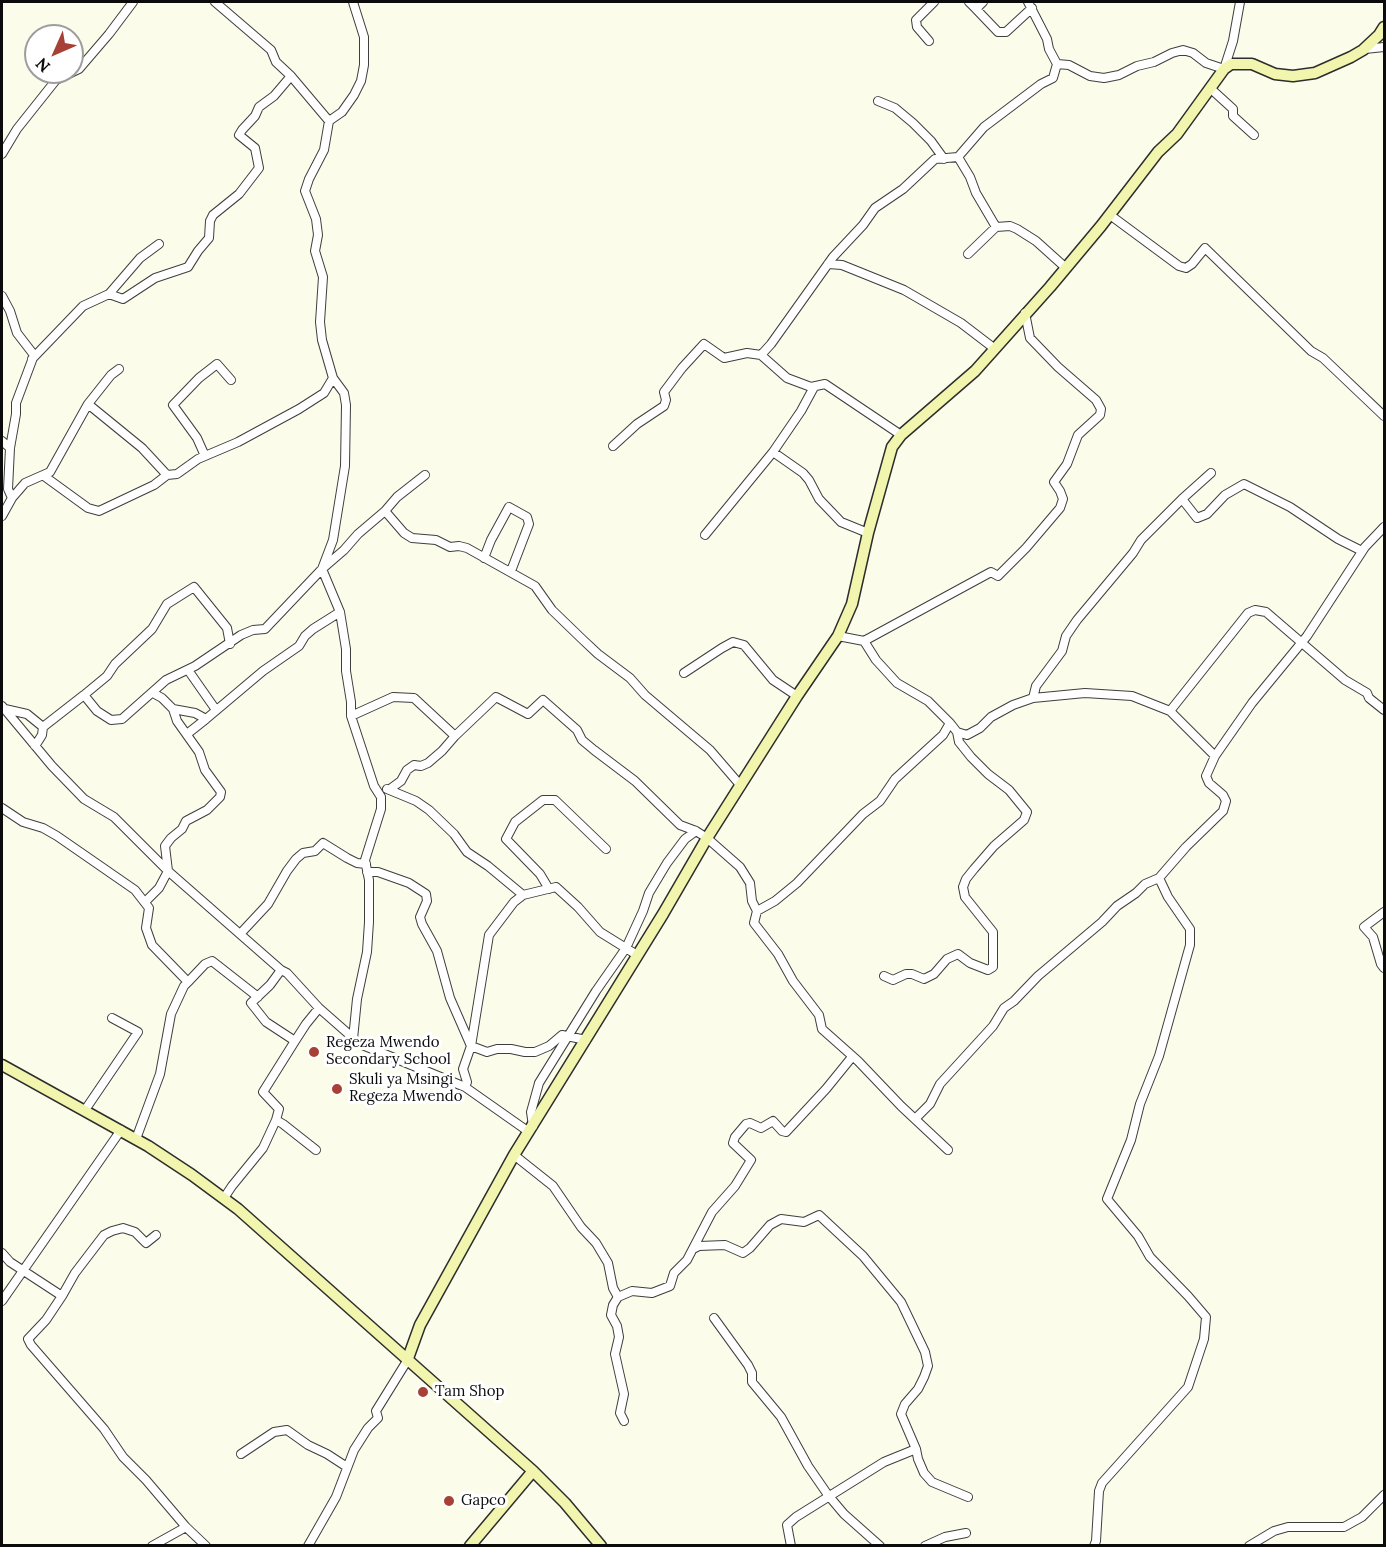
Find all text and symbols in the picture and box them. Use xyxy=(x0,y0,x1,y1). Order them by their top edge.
north arrow xyxy=(24,24,84,84)
text: N xyxy=(31,54,54,77)
place label: Regeza Mwendo Secondary School xyxy=(326,1034,451,1069)
marker: Regeza Mwendo Secondary School xyxy=(307,1045,321,1059)
place label: Skuli ya Msingi Regeza Mwendo xyxy=(349,1071,463,1106)
marker: Skuli ya Msingi Regeza Mwendo xyxy=(330,1082,344,1096)
place label: Tam Shop xyxy=(435,1383,505,1401)
marker: Tam Shop xyxy=(416,1385,430,1399)
place label: Gapco xyxy=(461,1492,506,1510)
marker: Gapco xyxy=(442,1494,456,1508)

